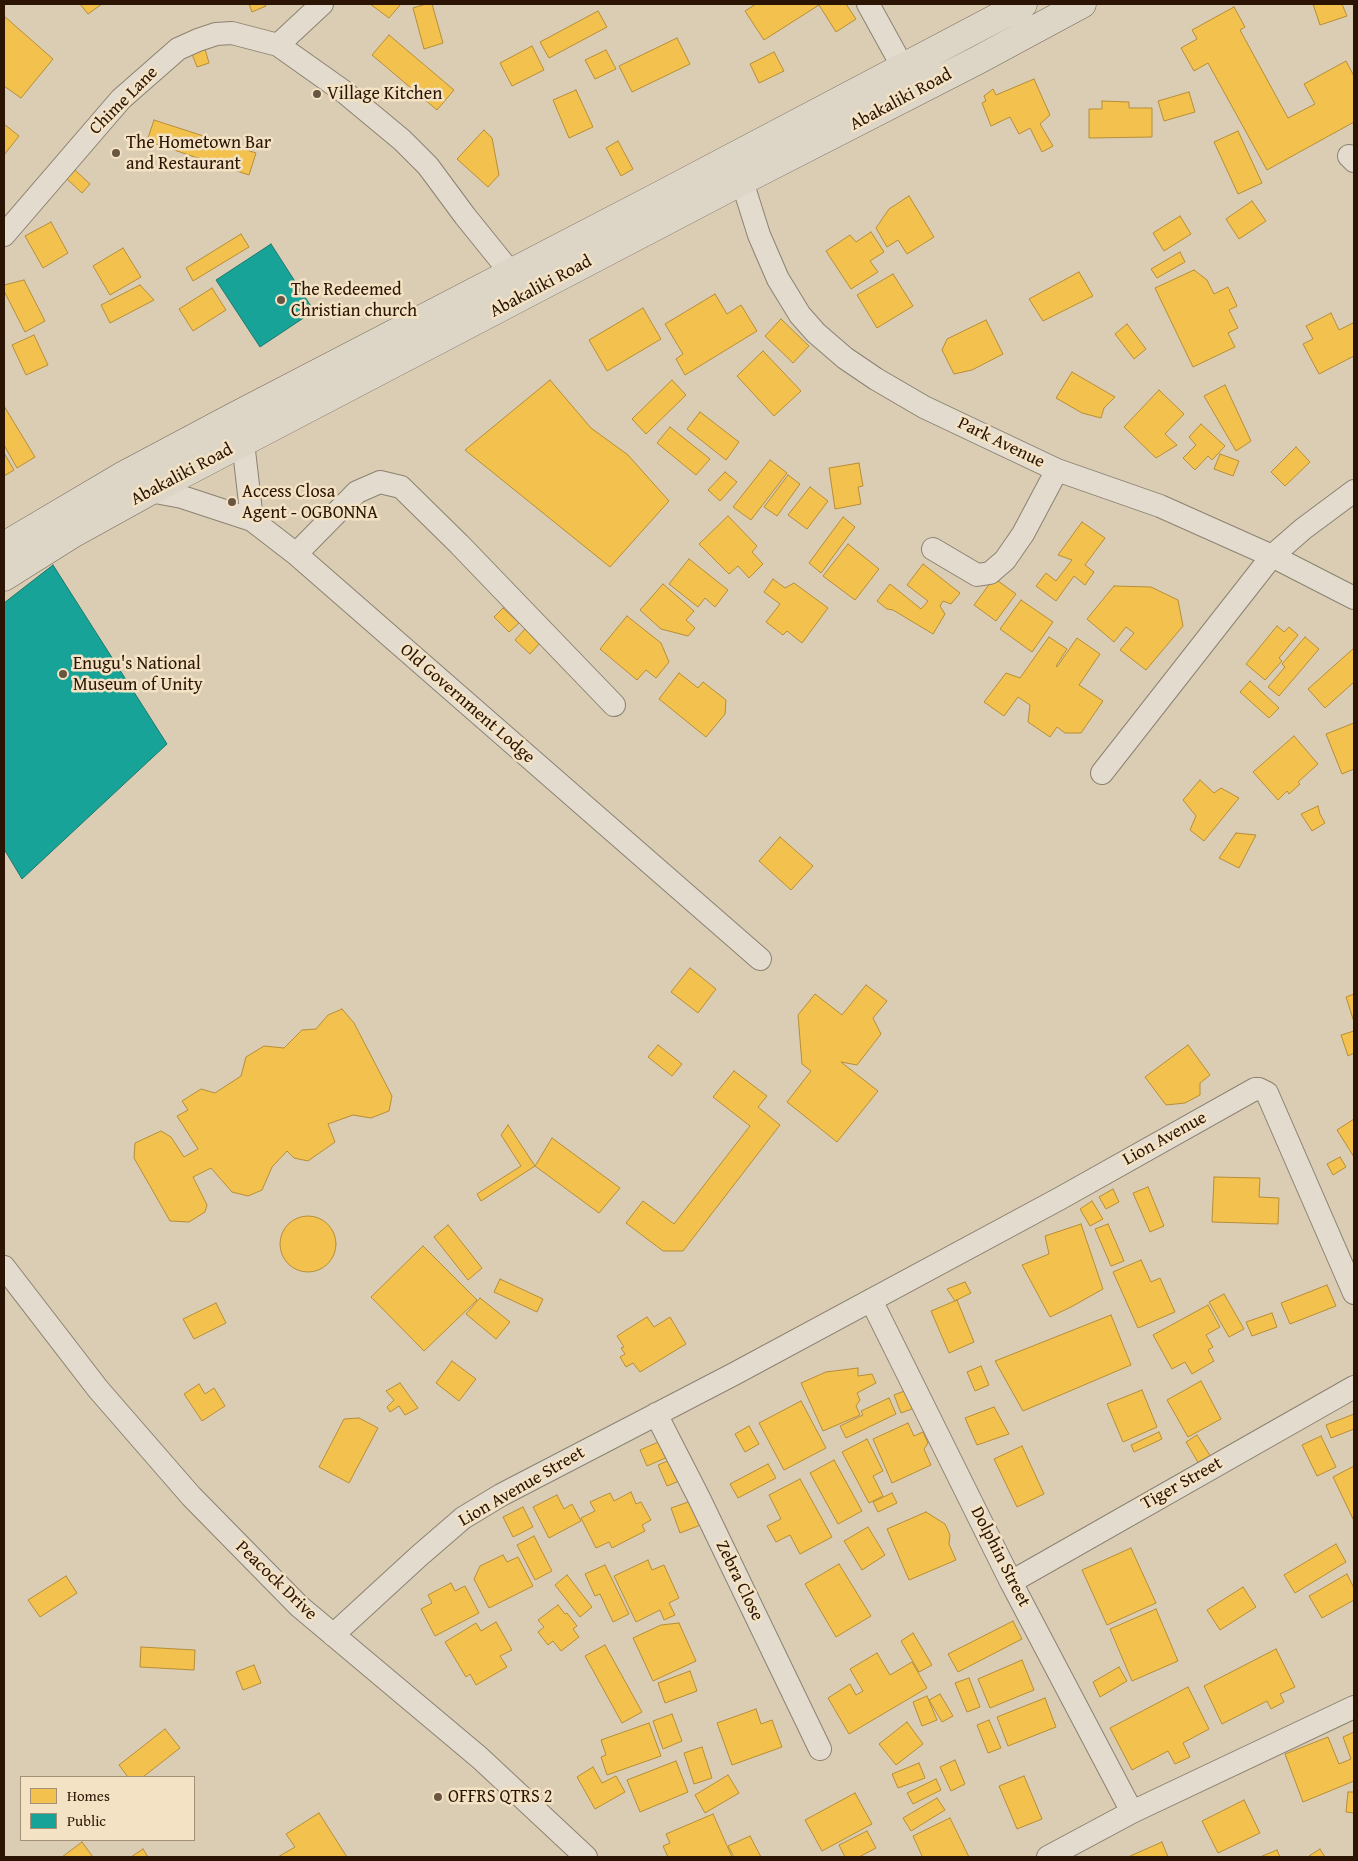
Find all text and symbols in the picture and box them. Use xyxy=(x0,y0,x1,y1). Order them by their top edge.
street label: Chime Lane xyxy=(85,62,163,140)
street label: Abakaliki Road xyxy=(846,64,956,136)
place label: Village Kitchen xyxy=(327,83,442,105)
marker: Village Kitchen xyxy=(311,88,323,100)
place label: The Hometown Bar and Restaurant xyxy=(126,132,271,174)
marker: The Hometown Bar and Restaurant xyxy=(110,147,122,159)
street label: Abakaliki Road xyxy=(486,251,596,323)
place label: The Redeemed Christian church xyxy=(291,279,417,322)
marker: The Redeemed Christian church xyxy=(275,294,287,306)
street label: Park Avenue xyxy=(954,413,1048,473)
street label: Abakaliki Road xyxy=(127,439,237,511)
place label: Access Closa Agent - OGBONNA xyxy=(242,481,378,524)
marker: Access Closa Agent - OGBONNA xyxy=(226,496,238,508)
street label: Old Government Lodge xyxy=(395,639,539,769)
place label: Enugu's National Museum of Unity xyxy=(73,653,203,696)
marker: Enugu's National Museum of Unity xyxy=(57,668,69,680)
street label: Lion Avenue xyxy=(1119,1107,1211,1171)
street label: Lion Avenue Street xyxy=(455,1442,589,1532)
street label: Tiger Street xyxy=(1138,1453,1226,1515)
street label: Dolphin Street xyxy=(965,1503,1035,1611)
street label: Peacock Drive xyxy=(231,1537,321,1625)
street label: Zebra Close xyxy=(710,1537,768,1625)
legend xyxy=(20,1776,195,1841)
text: Homes xyxy=(67,1785,110,1806)
place label: OFFRS QTRS 2 xyxy=(448,1786,552,1808)
marker: OFFRS QTRS 2 xyxy=(432,1791,444,1803)
text: Public xyxy=(67,1810,106,1831)

